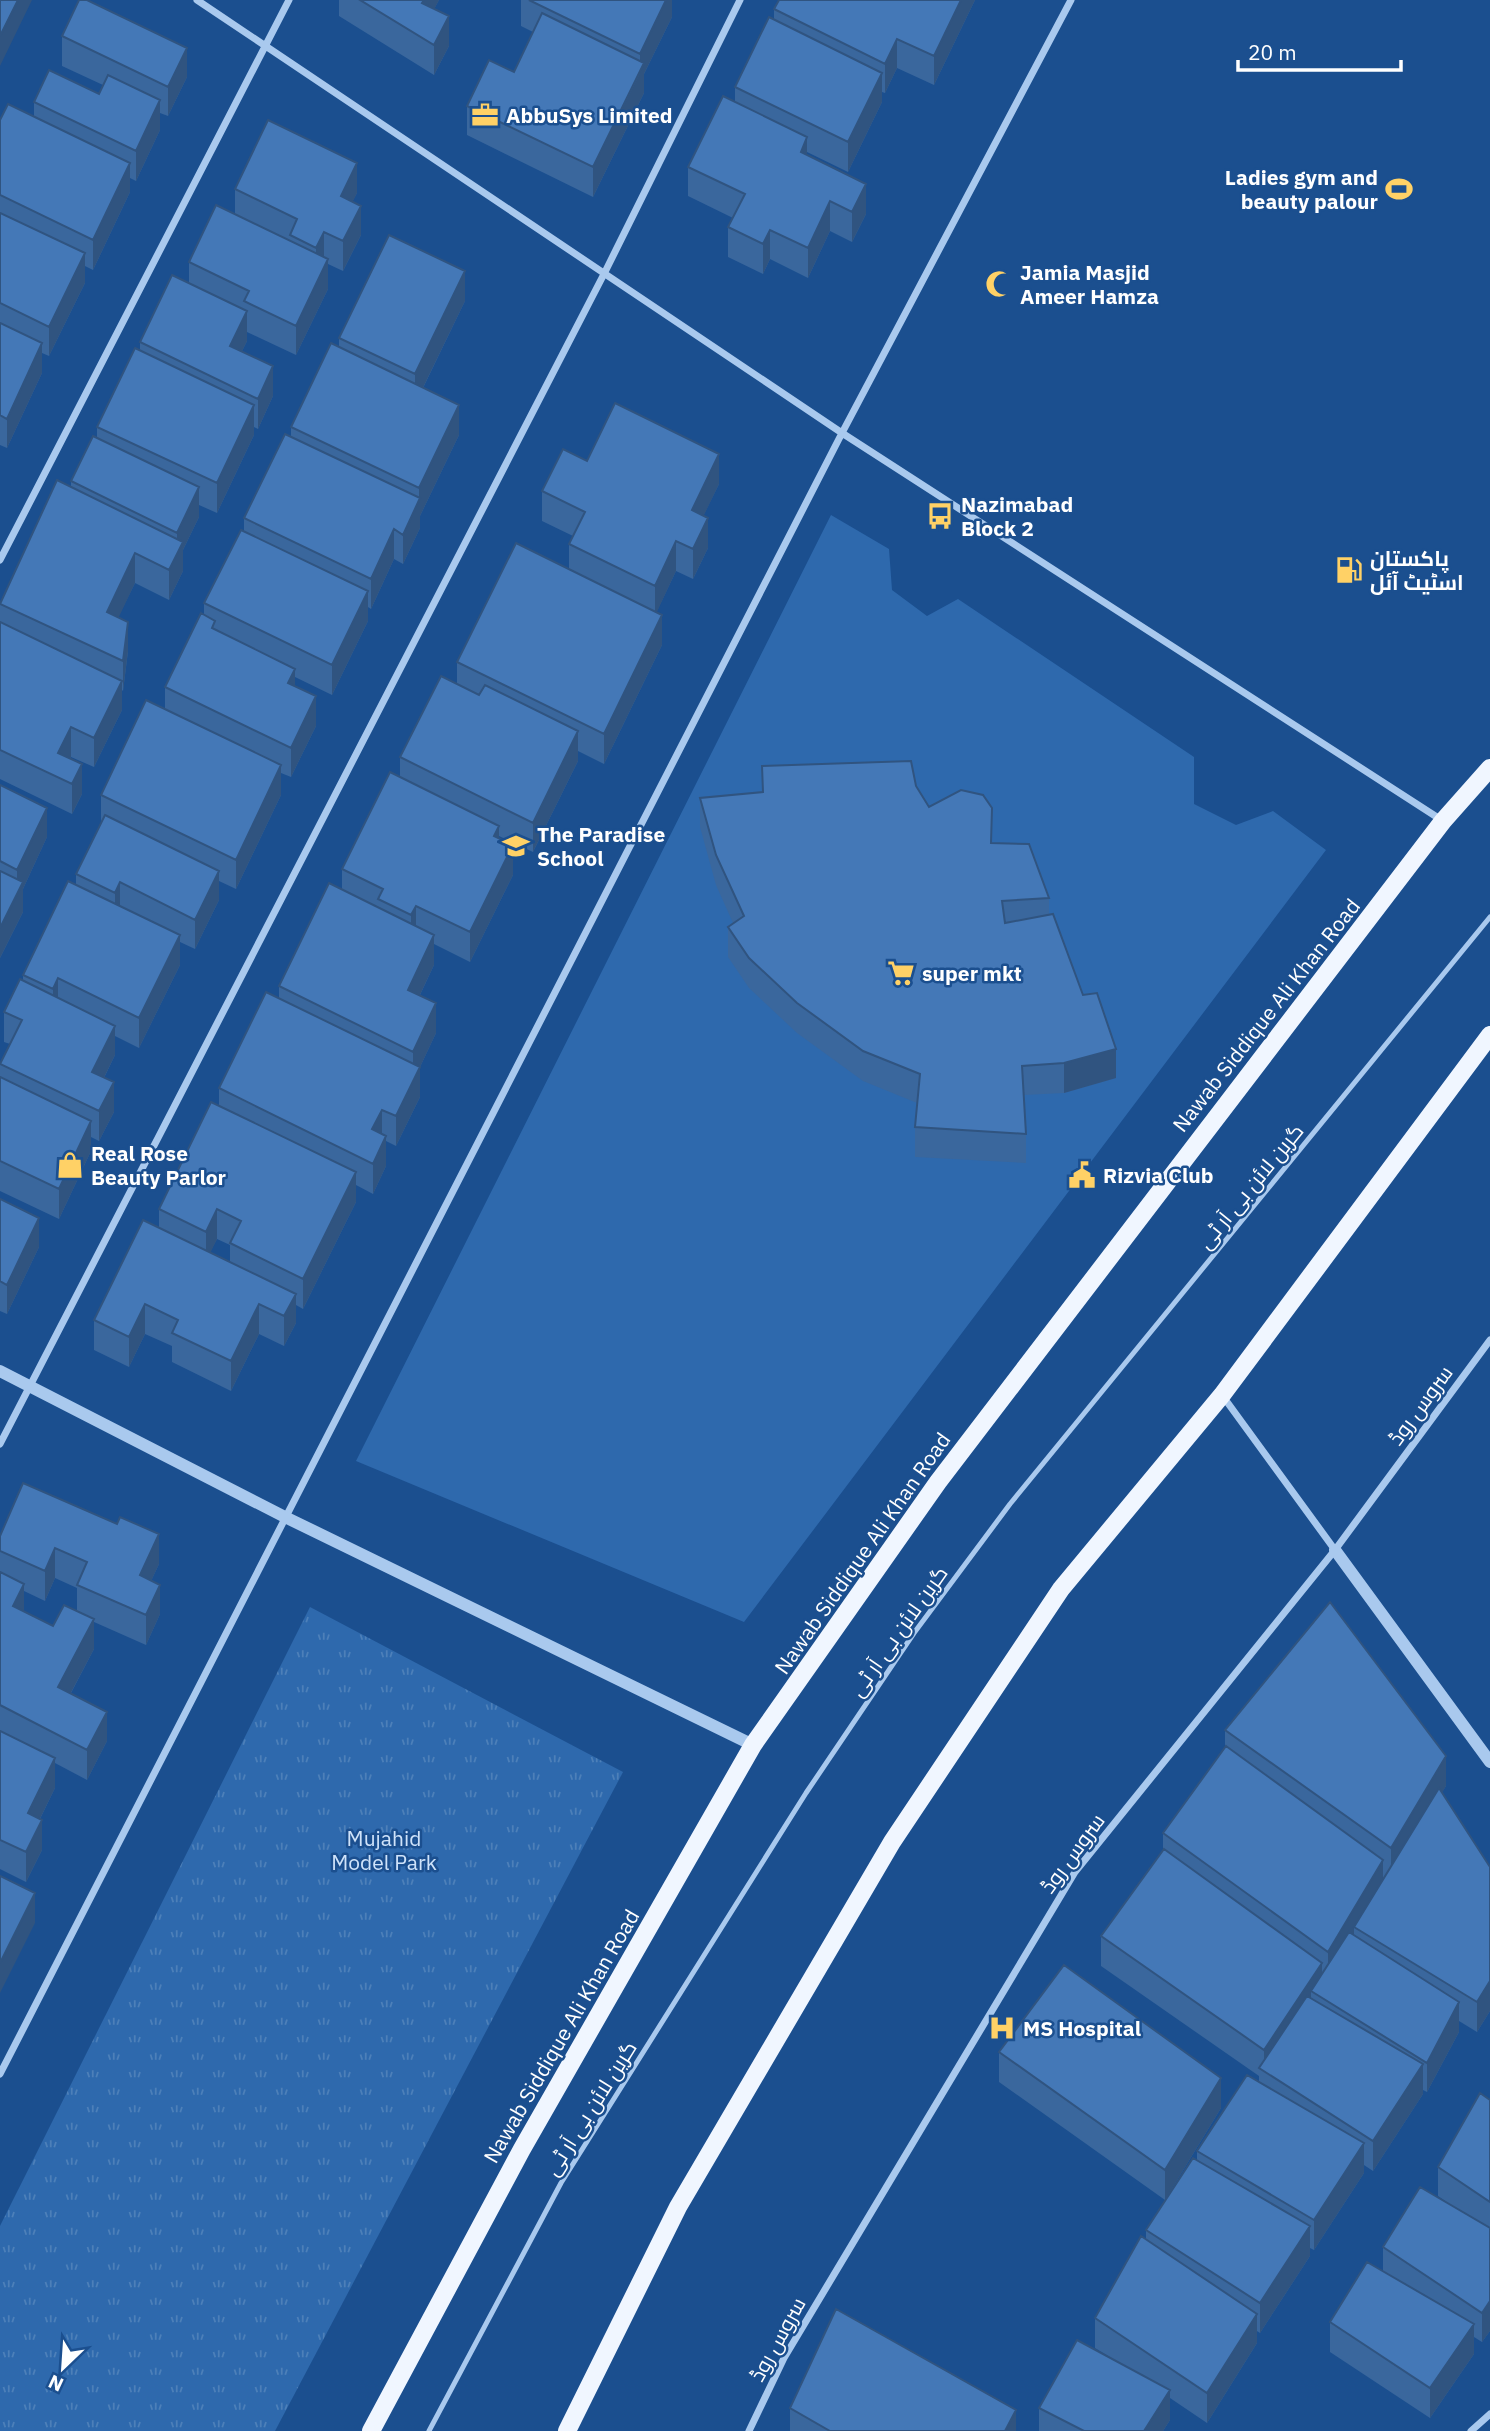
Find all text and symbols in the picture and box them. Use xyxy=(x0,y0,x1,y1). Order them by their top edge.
scale bar xyxy=(1238,28,1401,72)
text: 20 m xyxy=(1248,38,1297,66)
office icon: AbbuSys Limited xyxy=(470,100,500,130)
place label: AbbuSys Limited xyxy=(506,101,673,129)
place label: Ladies gym and beauty palour xyxy=(1225,163,1379,215)
sports icon: Ladies gym and beauty palour xyxy=(1384,174,1414,204)
place label: Jamia Masjid Ameer Hamza xyxy=(1020,258,1159,310)
mosque icon: Jamia Masjid Ameer Hamza xyxy=(984,269,1014,299)
place label: Nazimabad Block 2 xyxy=(961,490,1073,542)
bus stop icon: Nazimabad Block 2 xyxy=(925,501,955,531)
place label: پاکستان اسٹیٹ آئل xyxy=(1370,544,1464,596)
fuel station icon: پاکستان اسٹیٹ آئل xyxy=(1334,555,1364,585)
place label: The Paradise School xyxy=(537,820,665,872)
school or university icon: The Paradise School xyxy=(501,831,531,861)
street label: Nawab Siddique Ali Khan Road xyxy=(1166,893,1366,1137)
supermarket icon: super mkt xyxy=(886,958,916,988)
place label: super mkt xyxy=(922,959,1022,987)
street label: گرین لائن بی آر ٹی xyxy=(1191,1117,1309,1255)
place label: Real Rose Beauty Parlor xyxy=(91,1139,227,1191)
shop icon: Real Rose Beauty Parlor xyxy=(55,1150,85,1180)
public building icon: Rizvia Club xyxy=(1067,1160,1097,1190)
place label: Rizvia Club xyxy=(1103,1161,1214,1189)
street label: سروس روڈ xyxy=(1382,1359,1458,1451)
street label: Nawab Siddique Ali Khan Road xyxy=(768,1427,956,1679)
street label: گرین لائن بی آر ٹی xyxy=(842,1560,954,1702)
street label: سروس روڈ xyxy=(1034,1807,1110,1899)
park label: Mujahid Model Park xyxy=(331,1824,437,1876)
street label: Nawab Siddique Ali Khan Road xyxy=(477,1904,645,2168)
hospital icon: MS Hospital xyxy=(987,2013,1017,2043)
place label: MS Hospital xyxy=(1023,2014,1141,2042)
street label: گرین لائن بی آر ٹی xyxy=(537,2035,643,2181)
street label: سروس روڈ xyxy=(742,2292,812,2386)
north arrow xyxy=(28,2333,98,2403)
text: N xyxy=(45,2370,67,2397)

